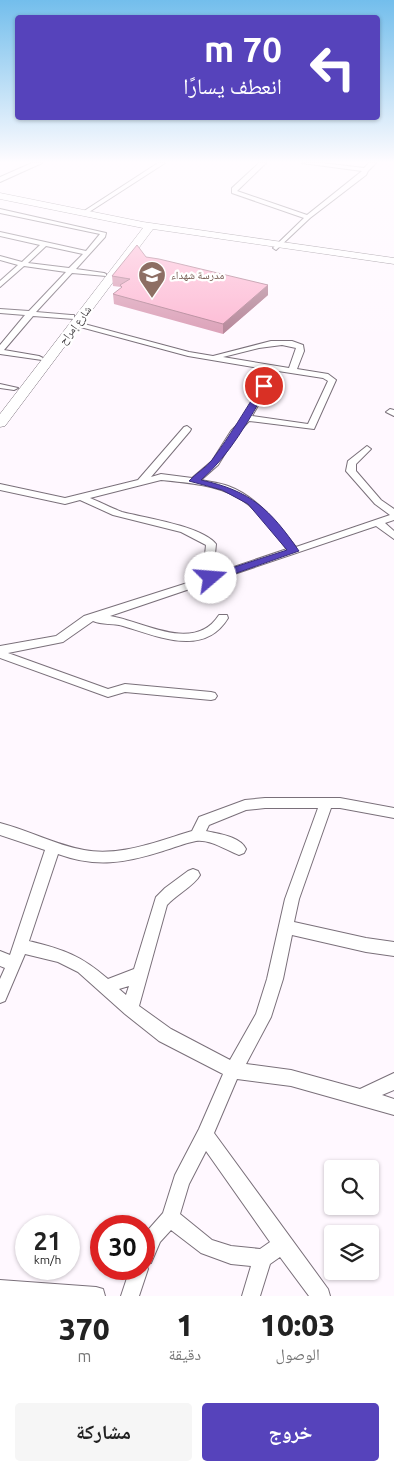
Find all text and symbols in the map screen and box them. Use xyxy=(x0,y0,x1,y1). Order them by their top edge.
text: 70 m xyxy=(204,29,282,69)
icon: left xyxy=(300,35,365,100)
text: انعطف يسارًا xyxy=(183,73,282,98)
school or university icon: مدرسة شهداء xyxy=(137,260,167,299)
place label: مدرسة شهداء xyxy=(171,269,224,281)
street label: شارع إمراح xyxy=(57,303,95,348)
pin xyxy=(243,365,285,407)
icon: arrive xyxy=(250,372,278,400)
position arrow xyxy=(184,551,236,603)
map controls xyxy=(324,1160,379,1280)
button: search xyxy=(324,1160,379,1215)
speed limit sign: 30 xyxy=(90,1215,155,1280)
button: layers xyxy=(324,1225,379,1280)
text: 21 xyxy=(33,1227,62,1255)
text: km/h xyxy=(34,1253,61,1266)
text: 1 xyxy=(176,1308,193,1342)
text: 10:03 xyxy=(260,1308,335,1342)
text: 370 xyxy=(59,1312,110,1346)
text: دقيقة xyxy=(169,1345,201,1363)
text: الوصول xyxy=(275,1345,320,1363)
text: m xyxy=(77,1347,91,1365)
button: مشاركة xyxy=(15,1403,192,1461)
button: خروج xyxy=(202,1403,379,1461)

